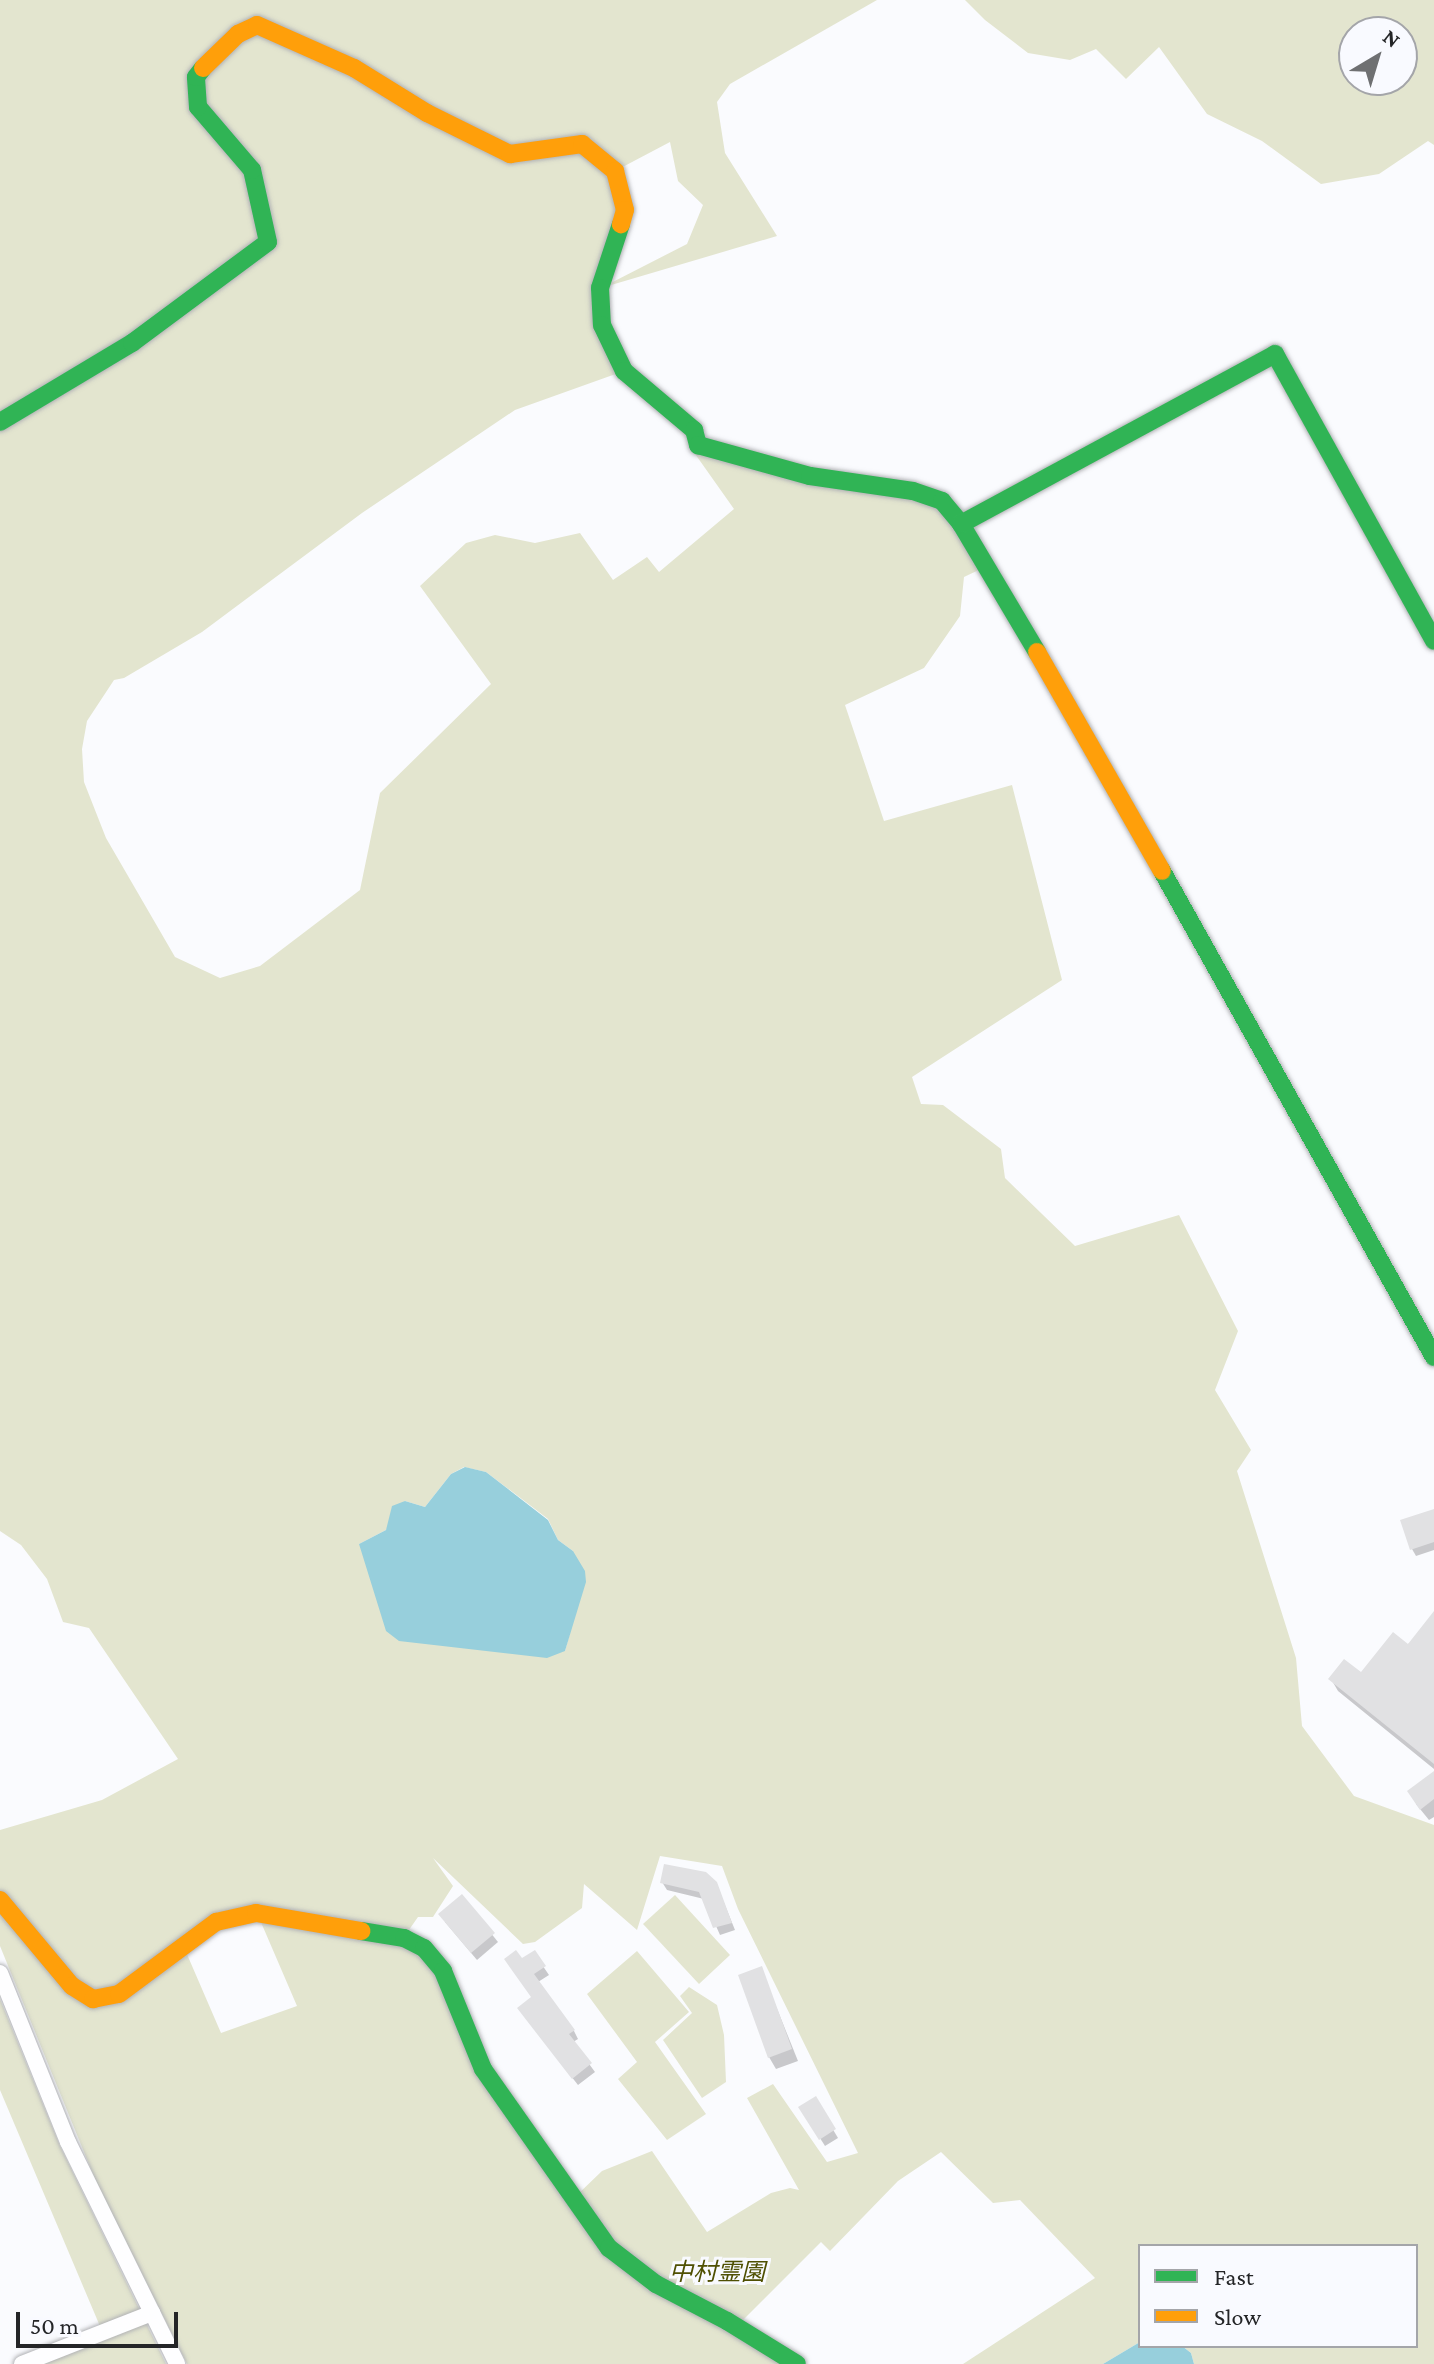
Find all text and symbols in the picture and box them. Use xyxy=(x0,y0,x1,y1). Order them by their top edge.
north arrow xyxy=(1338,16,1418,96)
text: N xyxy=(1378,24,1405,53)
legend xyxy=(1138,2244,1418,2348)
park label: 中村霊園 xyxy=(669,2258,765,2286)
text: Fast xyxy=(1214,2263,1254,2290)
scale bar xyxy=(20,2296,182,2346)
text: Slow xyxy=(1214,2303,1261,2330)
text: 50 m xyxy=(30,2312,79,2339)

